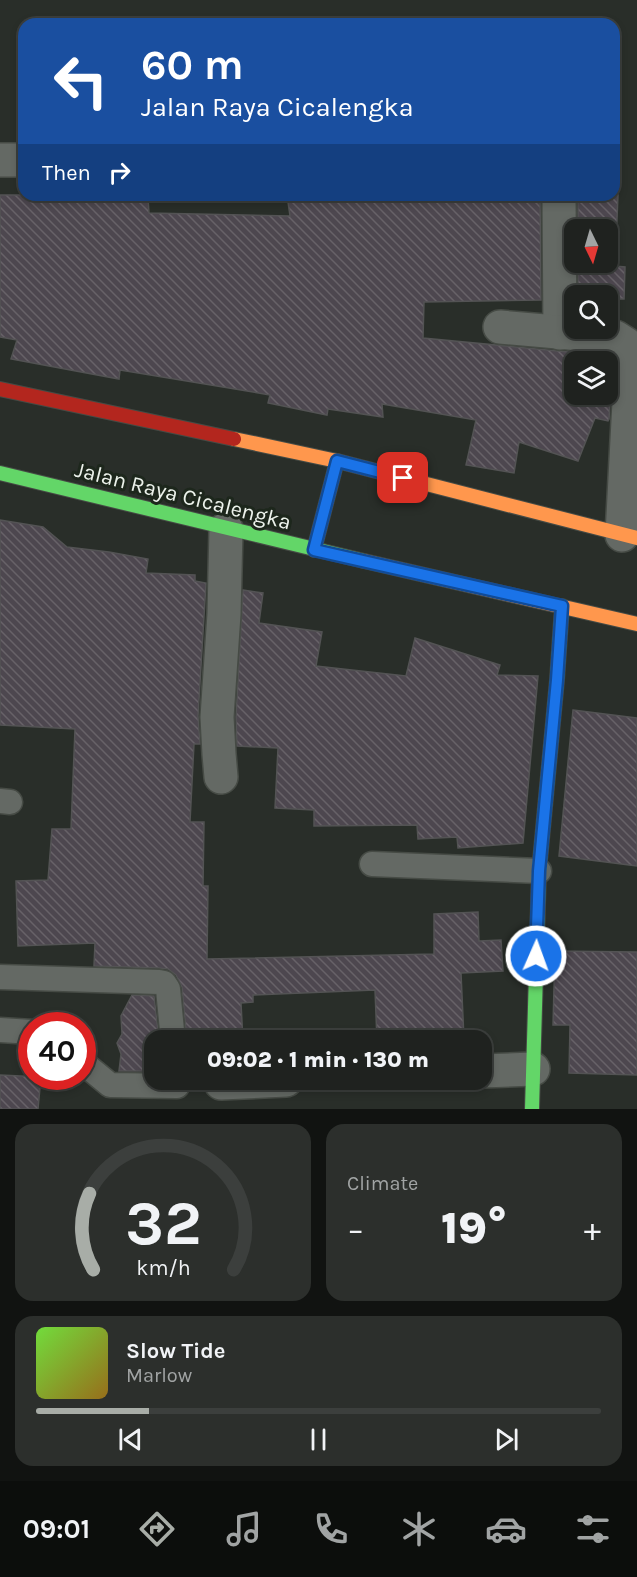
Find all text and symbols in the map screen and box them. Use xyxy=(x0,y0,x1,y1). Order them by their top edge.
text: 60 m xyxy=(141,40,244,90)
icon: left xyxy=(42,42,120,120)
text: Jalan Raya Cicalengka xyxy=(141,91,414,123)
icon: right xyxy=(103,156,136,189)
text: Then xyxy=(42,160,91,186)
north arrow xyxy=(564,219,618,273)
map controls xyxy=(564,219,618,405)
button: search xyxy=(564,285,618,339)
button: layers xyxy=(564,351,618,405)
pin xyxy=(377,452,428,503)
street label: Jalan Raya Cicalengka xyxy=(72,457,294,535)
icon: arrive xyxy=(386,461,419,494)
position arrow xyxy=(504,924,568,988)
speed limit sign: 40 xyxy=(18,1012,96,1090)
text: 09:02 · 1 min · 130 m xyxy=(207,1047,429,1073)
text: Climate xyxy=(347,1172,418,1195)
text: 32 xyxy=(125,1187,201,1260)
text: 19° xyxy=(441,1202,507,1254)
text: − xyxy=(347,1210,364,1248)
text: + xyxy=(584,1210,601,1248)
text: km/h xyxy=(136,1255,190,1280)
text: Slow Tide xyxy=(126,1338,226,1364)
text: Marlow xyxy=(126,1364,192,1387)
icon: previous xyxy=(114,1423,147,1456)
icon: pause xyxy=(302,1423,335,1456)
icon: next xyxy=(490,1423,523,1456)
icon: directions xyxy=(136,1508,178,1550)
icon: music xyxy=(223,1508,265,1550)
icon: phone xyxy=(310,1508,352,1550)
icon: climate xyxy=(398,1508,440,1550)
icon: car xyxy=(485,1508,527,1550)
icon: filters xyxy=(572,1508,614,1550)
text: 09:01 xyxy=(23,1513,90,1545)

